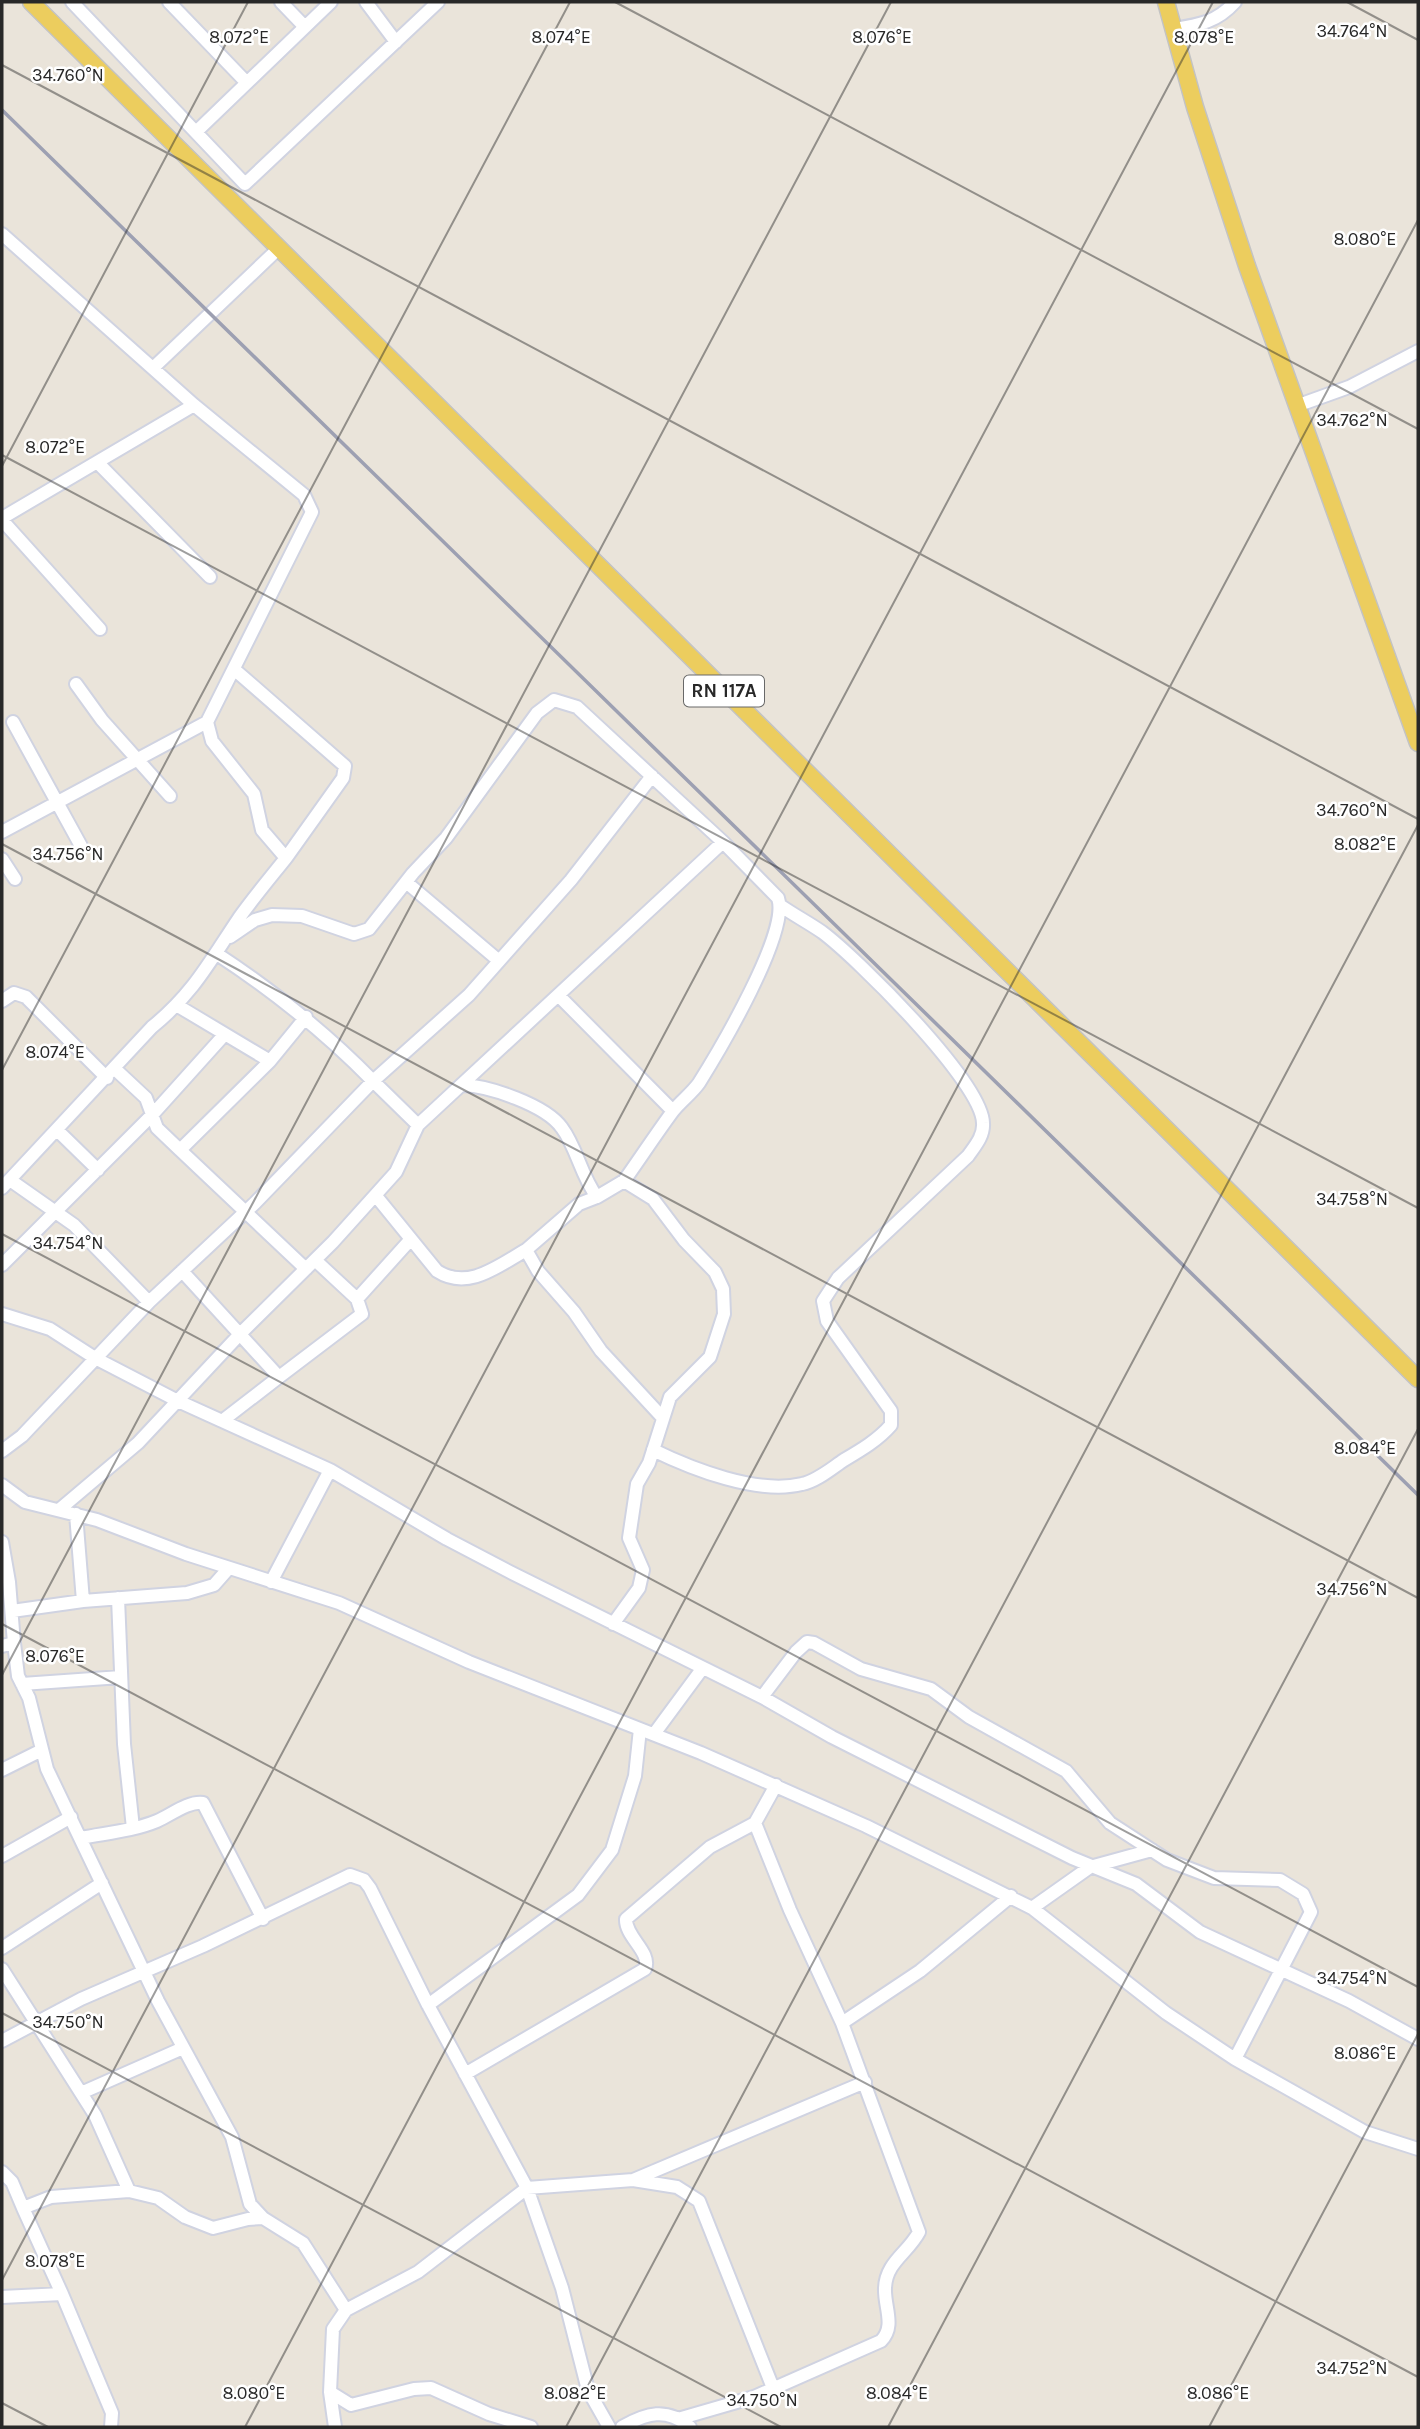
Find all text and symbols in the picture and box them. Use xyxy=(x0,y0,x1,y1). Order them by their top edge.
text: 34.764°N xyxy=(1316,20,1388,42)
text: 8.072°E xyxy=(209,26,269,48)
text: 8.074°E xyxy=(531,26,591,48)
text: 8.076°E xyxy=(852,26,912,48)
text: 8.078°E xyxy=(1174,26,1234,48)
text: 34.760°N xyxy=(32,64,104,86)
text: 8.080°E xyxy=(1334,228,1396,250)
text: 34.762°N xyxy=(1316,409,1388,431)
text: 8.072°E xyxy=(25,436,85,458)
road number: RN 117A xyxy=(684,676,764,706)
text: 34.760°N xyxy=(1316,799,1388,821)
text: 8.082°E xyxy=(1334,833,1396,855)
text: 34.756°N xyxy=(32,843,104,865)
text: 8.074°E xyxy=(25,1041,85,1063)
text: 34.758°N xyxy=(1316,1188,1388,1210)
text: 34.754°N xyxy=(32,1232,104,1254)
text: 8.084°E xyxy=(1334,1437,1396,1459)
text: 34.756°N xyxy=(1316,1578,1388,1600)
text: 8.076°E xyxy=(25,1645,85,1667)
text: 34.754°N xyxy=(1316,1967,1388,1989)
text: 34.750°N xyxy=(32,2011,104,2033)
text: 8.086°E xyxy=(1334,2042,1396,2064)
text: 8.078°E xyxy=(25,2250,85,2272)
text: 34.752°N xyxy=(1316,2357,1388,2379)
text: 8.080°E xyxy=(223,2382,285,2404)
text: 8.082°E xyxy=(544,2382,606,2404)
text: 8.084°E xyxy=(866,2382,928,2404)
text: 8.086°E xyxy=(1187,2382,1249,2404)
text: 34.750°N xyxy=(726,2389,798,2411)

